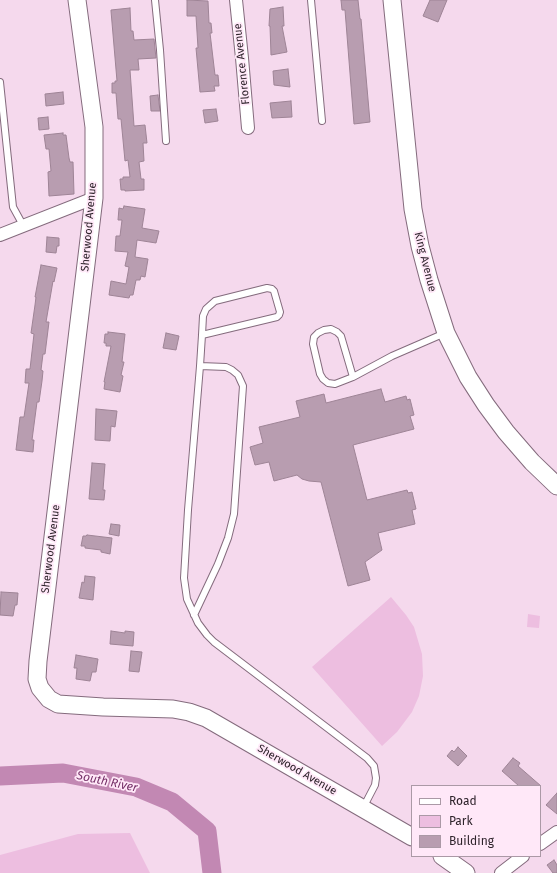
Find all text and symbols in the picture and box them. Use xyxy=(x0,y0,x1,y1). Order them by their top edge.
street label: Florence Avenue xyxy=(231,23,253,105)
street label: Sherwood Avenue xyxy=(79,182,99,272)
street label: King Avenue xyxy=(411,231,439,293)
street label: Sherwood Avenue xyxy=(39,504,63,594)
street label: Sherwood Avenue xyxy=(255,742,339,798)
water label: South River xyxy=(75,769,139,795)
legend xyxy=(411,785,541,857)
text: Road xyxy=(449,794,477,808)
text: Park xyxy=(449,814,473,828)
text: Building xyxy=(449,834,494,848)

